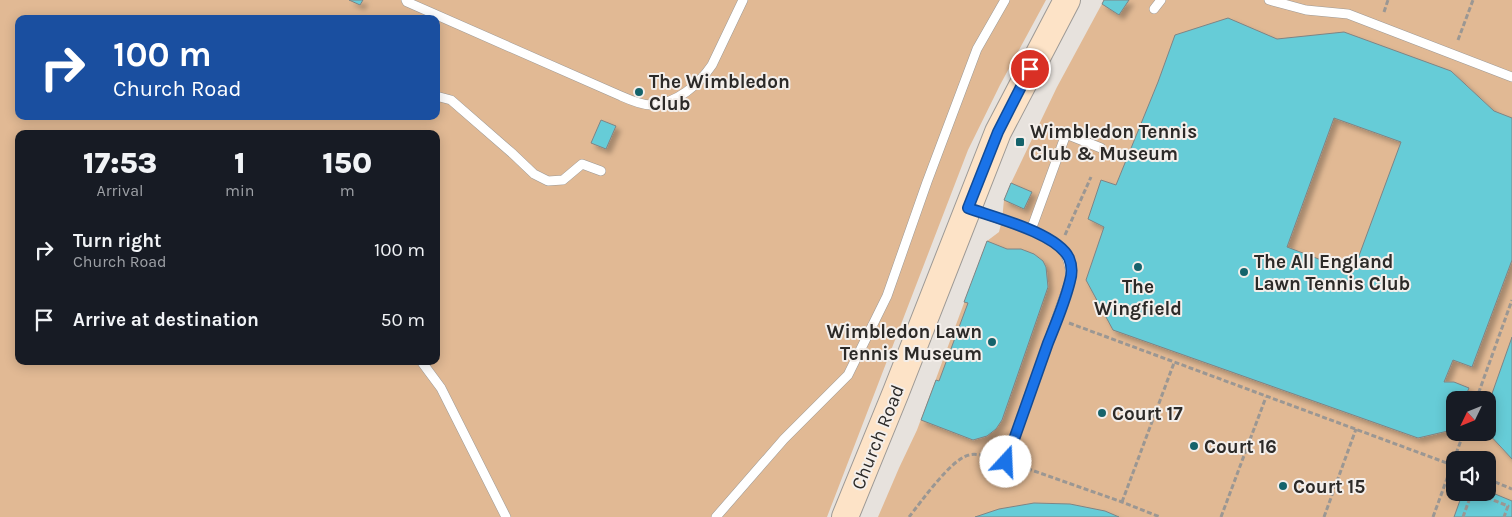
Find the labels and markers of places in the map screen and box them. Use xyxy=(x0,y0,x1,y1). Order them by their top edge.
pin xyxy=(1009,48,1051,90)
place label: The Wimbledon Club xyxy=(649,71,790,115)
marker: The Wimbledon Club xyxy=(633,86,645,98)
place label: Wimbledon Tennis Club & Museum xyxy=(1030,121,1197,165)
marker: Wimbledon Tennis Club & Museum xyxy=(1014,136,1026,148)
place label: The All England Lawn Tennis Club xyxy=(1254,251,1410,295)
marker: The Wingfield xyxy=(1132,261,1144,273)
marker: The All England Lawn Tennis Club xyxy=(1238,266,1250,278)
place label: The Wingfield xyxy=(1094,276,1182,320)
place label: Wimbledon Lawn Tennis Museum xyxy=(826,321,982,365)
marker: Wimbledon Lawn Tennis Museum xyxy=(986,336,998,348)
place label: Court 17 xyxy=(1112,403,1183,425)
marker: Court 17 xyxy=(1096,407,1108,419)
place label: Court 16 xyxy=(1204,436,1277,458)
marker: Court 16 xyxy=(1188,440,1200,452)
place label: Court 15 xyxy=(1293,476,1365,498)
marker: Court 15 xyxy=(1277,480,1289,492)

